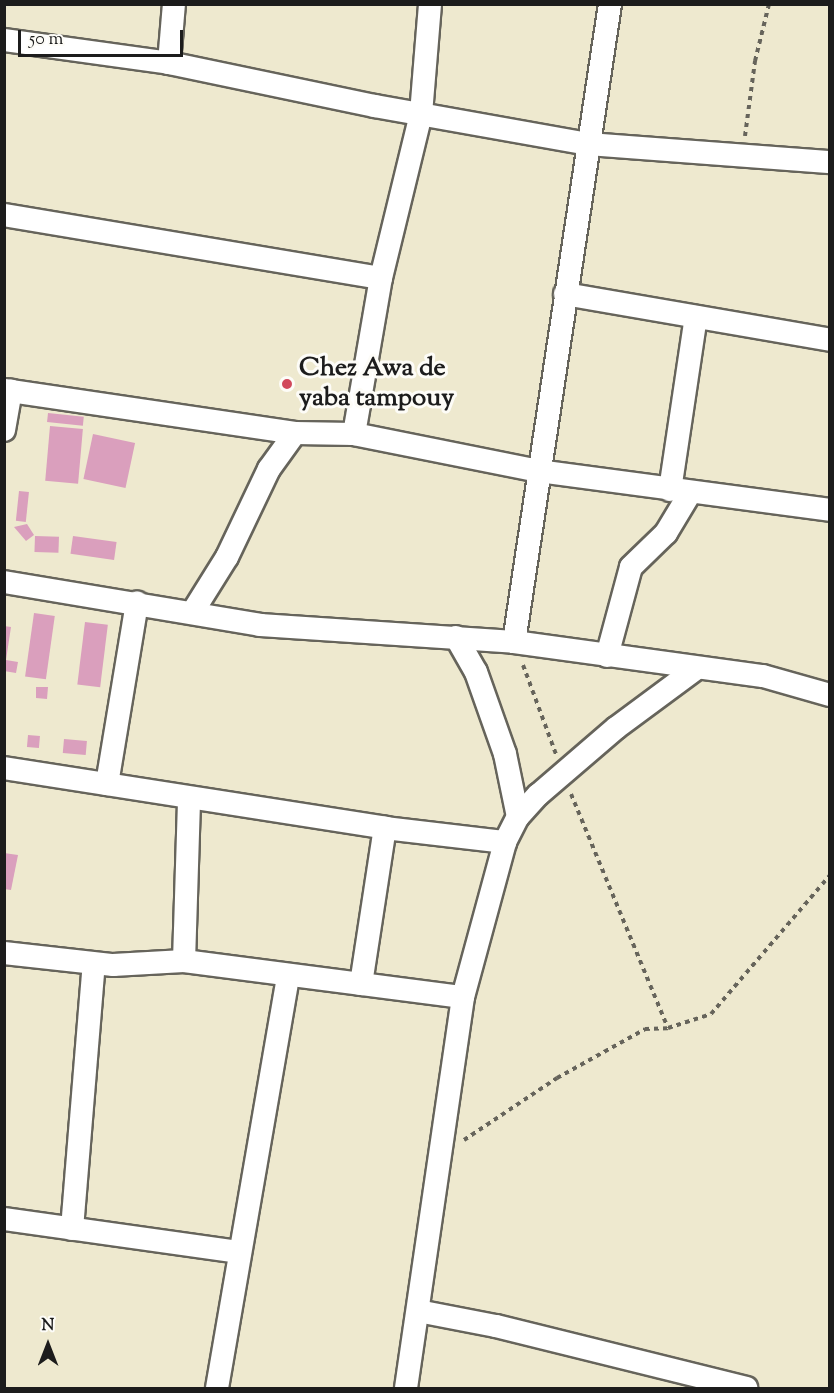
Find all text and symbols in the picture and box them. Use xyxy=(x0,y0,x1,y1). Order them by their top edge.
scale bar xyxy=(21,18,186,56)
text: 50 m xyxy=(29,27,63,53)
place label: Chez Awa de yaba tampouy xyxy=(299,353,454,414)
marker: Chez Awa de yaba tampouy xyxy=(280,377,294,391)
north arrow xyxy=(18,1315,78,1375)
text: N xyxy=(42,1315,54,1338)

